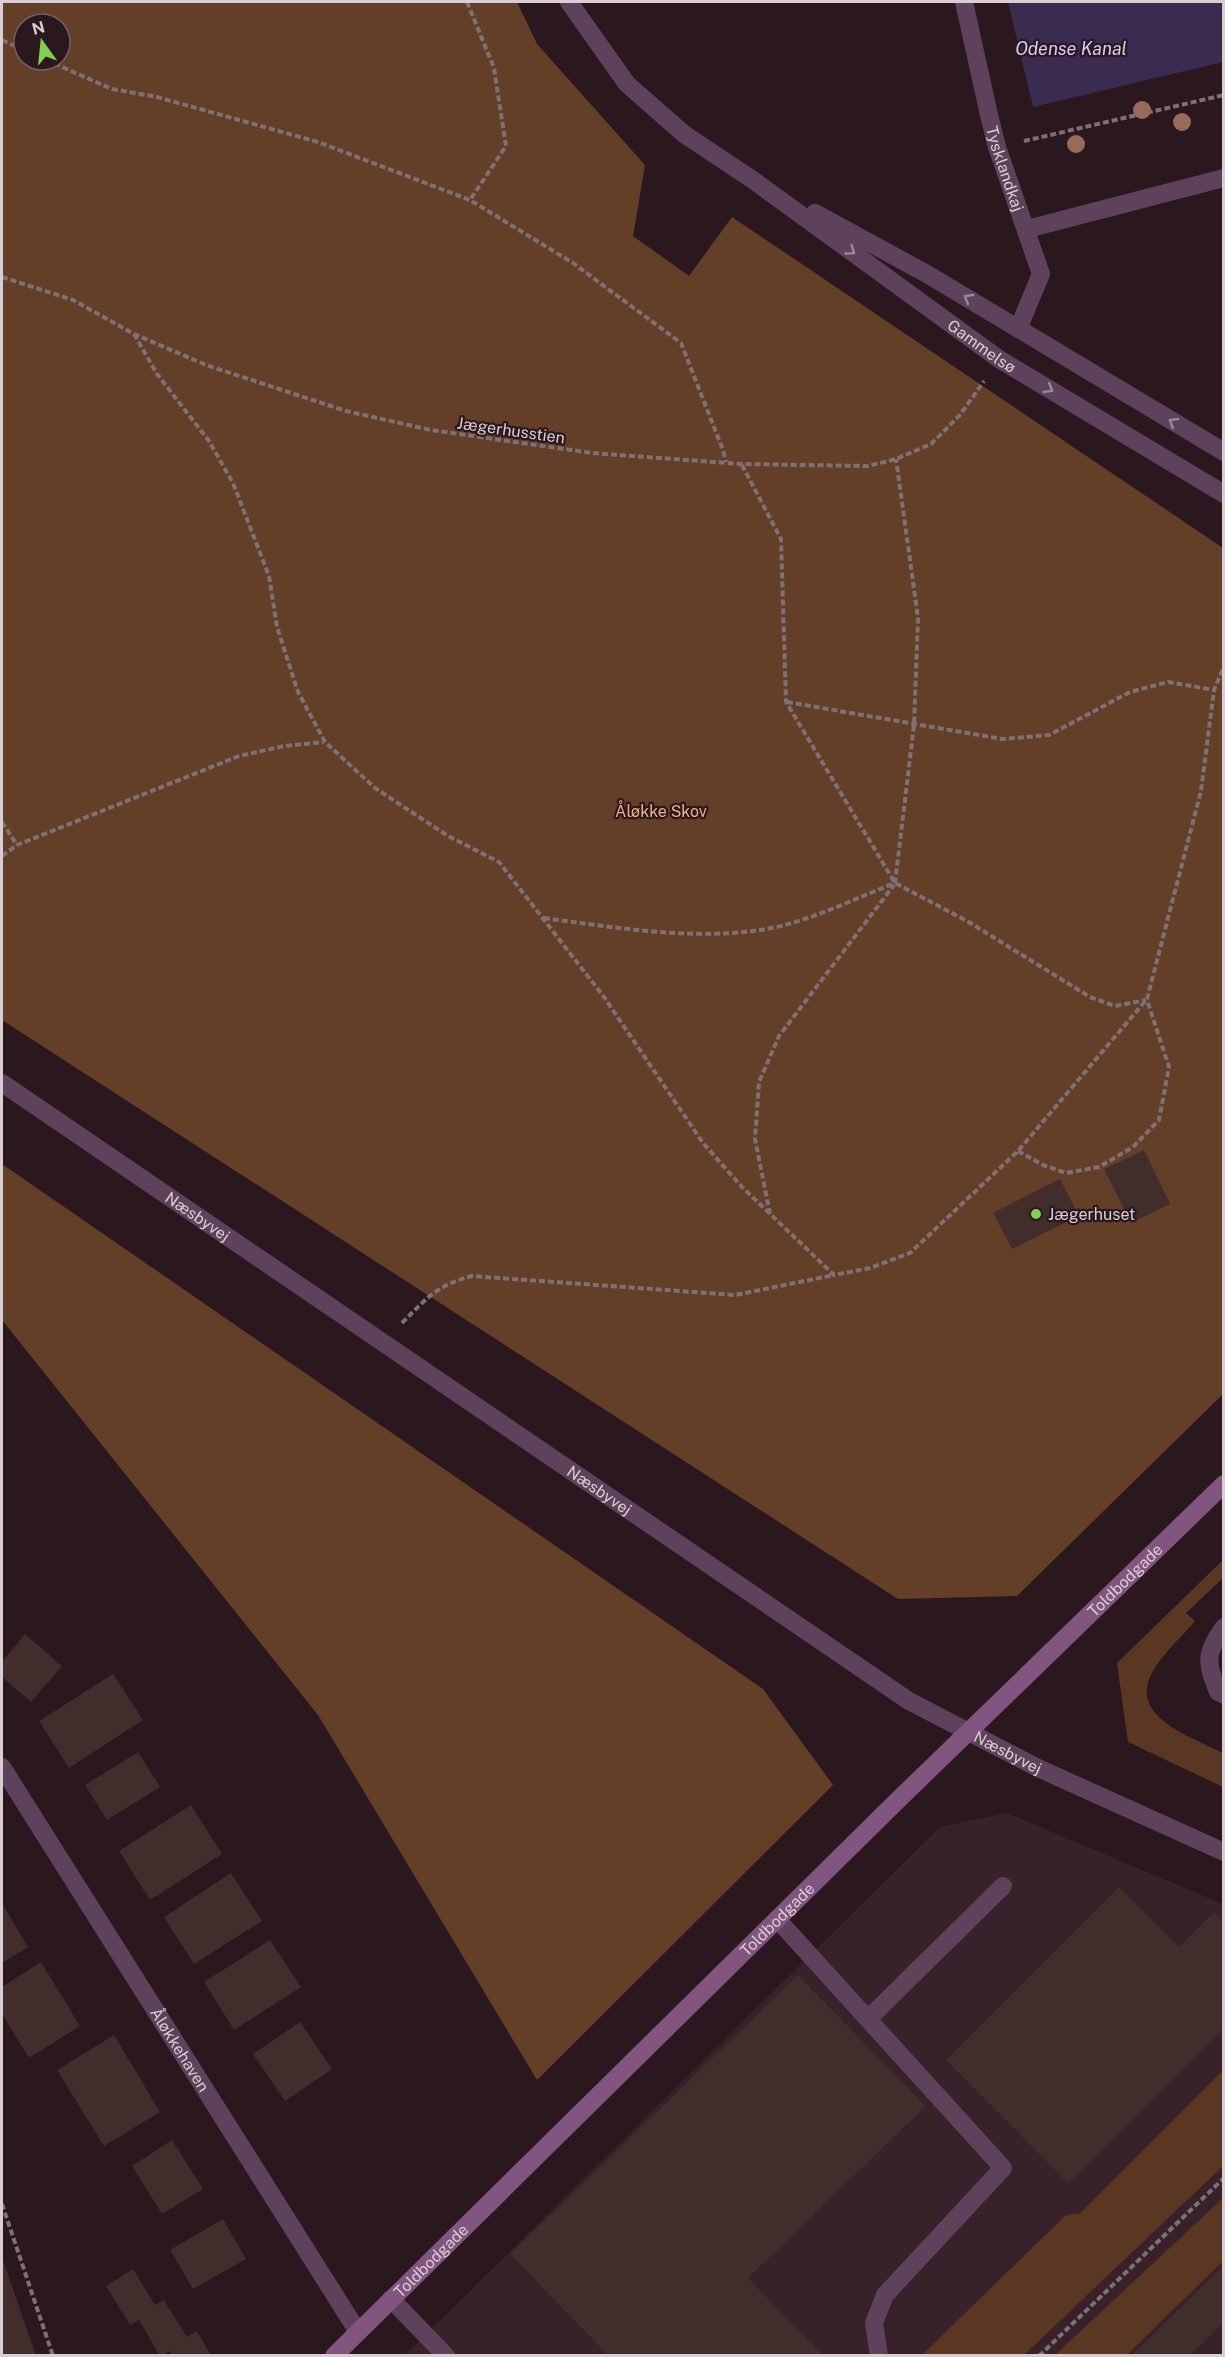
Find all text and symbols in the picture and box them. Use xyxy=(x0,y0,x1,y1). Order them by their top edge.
north arrow xyxy=(12,12,72,72)
text: N xyxy=(30,17,47,39)
water label: Odense Kanal xyxy=(1015,38,1127,59)
street label: Tysklandkaj xyxy=(982,124,1028,214)
one-way arrow xyxy=(844,244,855,255)
one-way arrow xyxy=(964,294,974,306)
street label: Gammelsø xyxy=(944,316,1019,377)
one-way arrow xyxy=(1043,382,1053,394)
street label: Jægerhusstien xyxy=(456,414,566,447)
one-way arrow xyxy=(1169,418,1179,429)
park label: Åløkke Skov xyxy=(615,800,707,821)
street label: Næsbyvej xyxy=(162,1188,234,1246)
place label: Jægerhuset xyxy=(1048,1205,1135,1224)
marker: Jægerhuset xyxy=(1029,1207,1043,1221)
street label: Næsbyvej xyxy=(563,1462,635,1519)
street label: Toldbodgade xyxy=(1084,1540,1167,1621)
street label: Næsbyvej xyxy=(970,1727,1045,1778)
street label: Toldbodgade xyxy=(736,1879,818,1960)
street label: Åløkkehaven xyxy=(146,2003,213,2095)
street label: Toldbodgade xyxy=(390,2220,472,2302)

